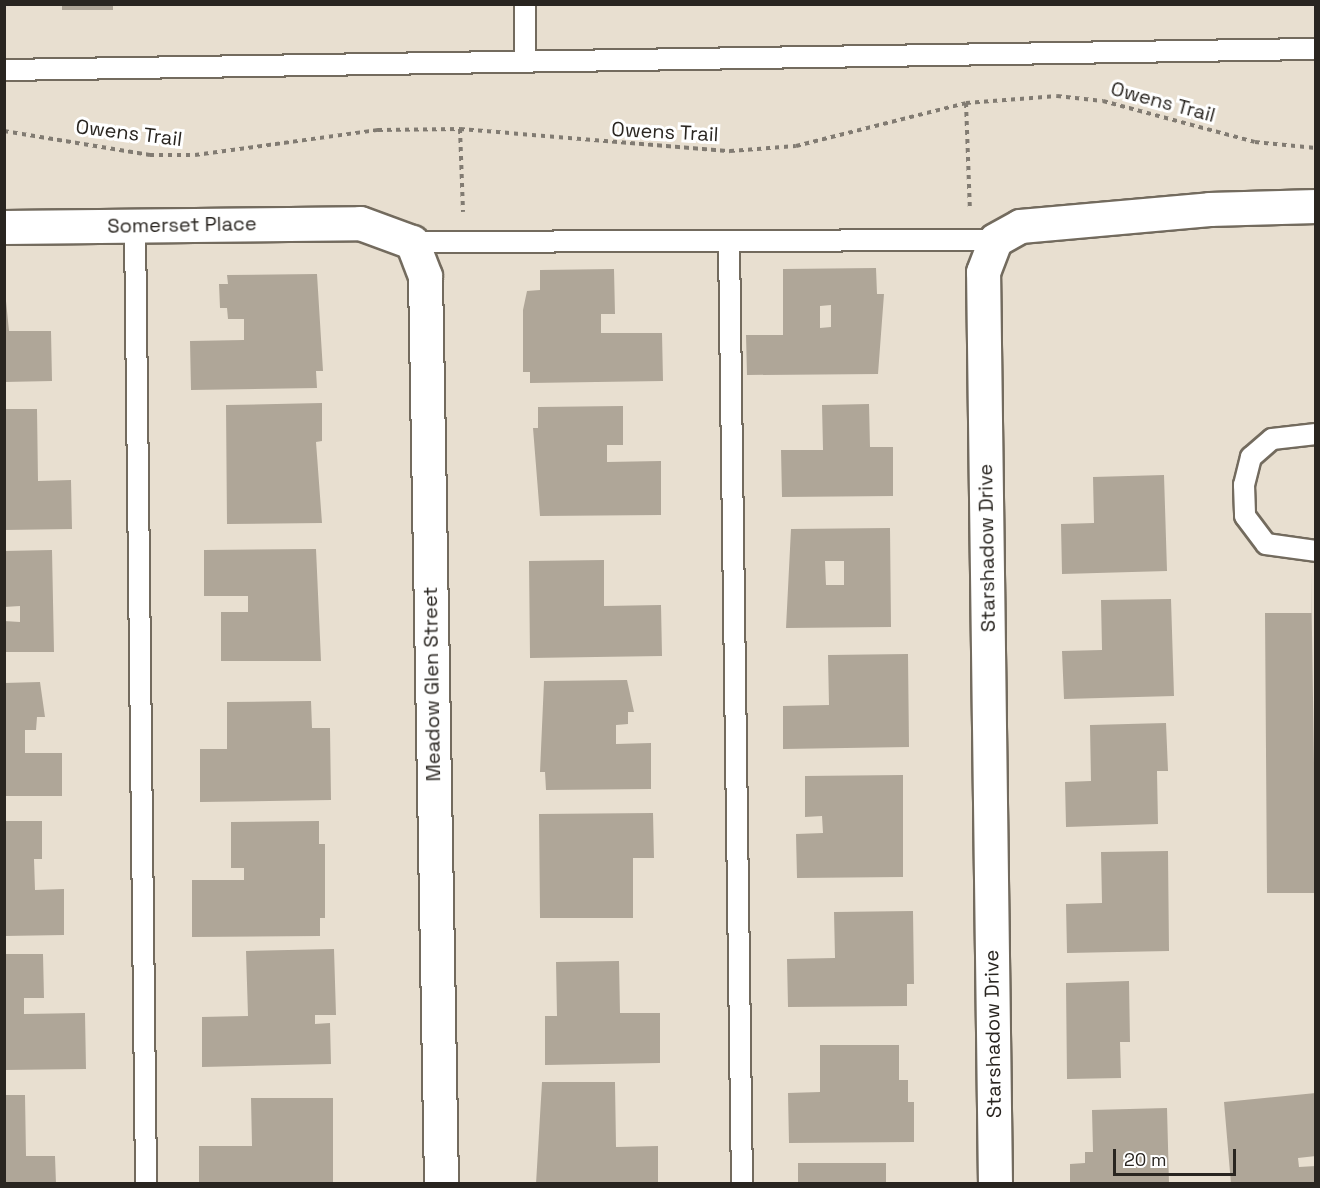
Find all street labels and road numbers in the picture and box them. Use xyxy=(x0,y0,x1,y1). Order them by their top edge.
street label: Owens Trail xyxy=(1108,76,1218,128)
street label: Owens Trail xyxy=(74,115,184,151)
street label: Owens Trail xyxy=(611,117,719,147)
street label: Somerset Place xyxy=(107,212,257,238)
street label: Starshadow Drive xyxy=(974,464,1000,632)
street label: Meadow Glen Street xyxy=(418,586,446,782)
street label: Starshadow Drive xyxy=(980,950,1006,1118)

